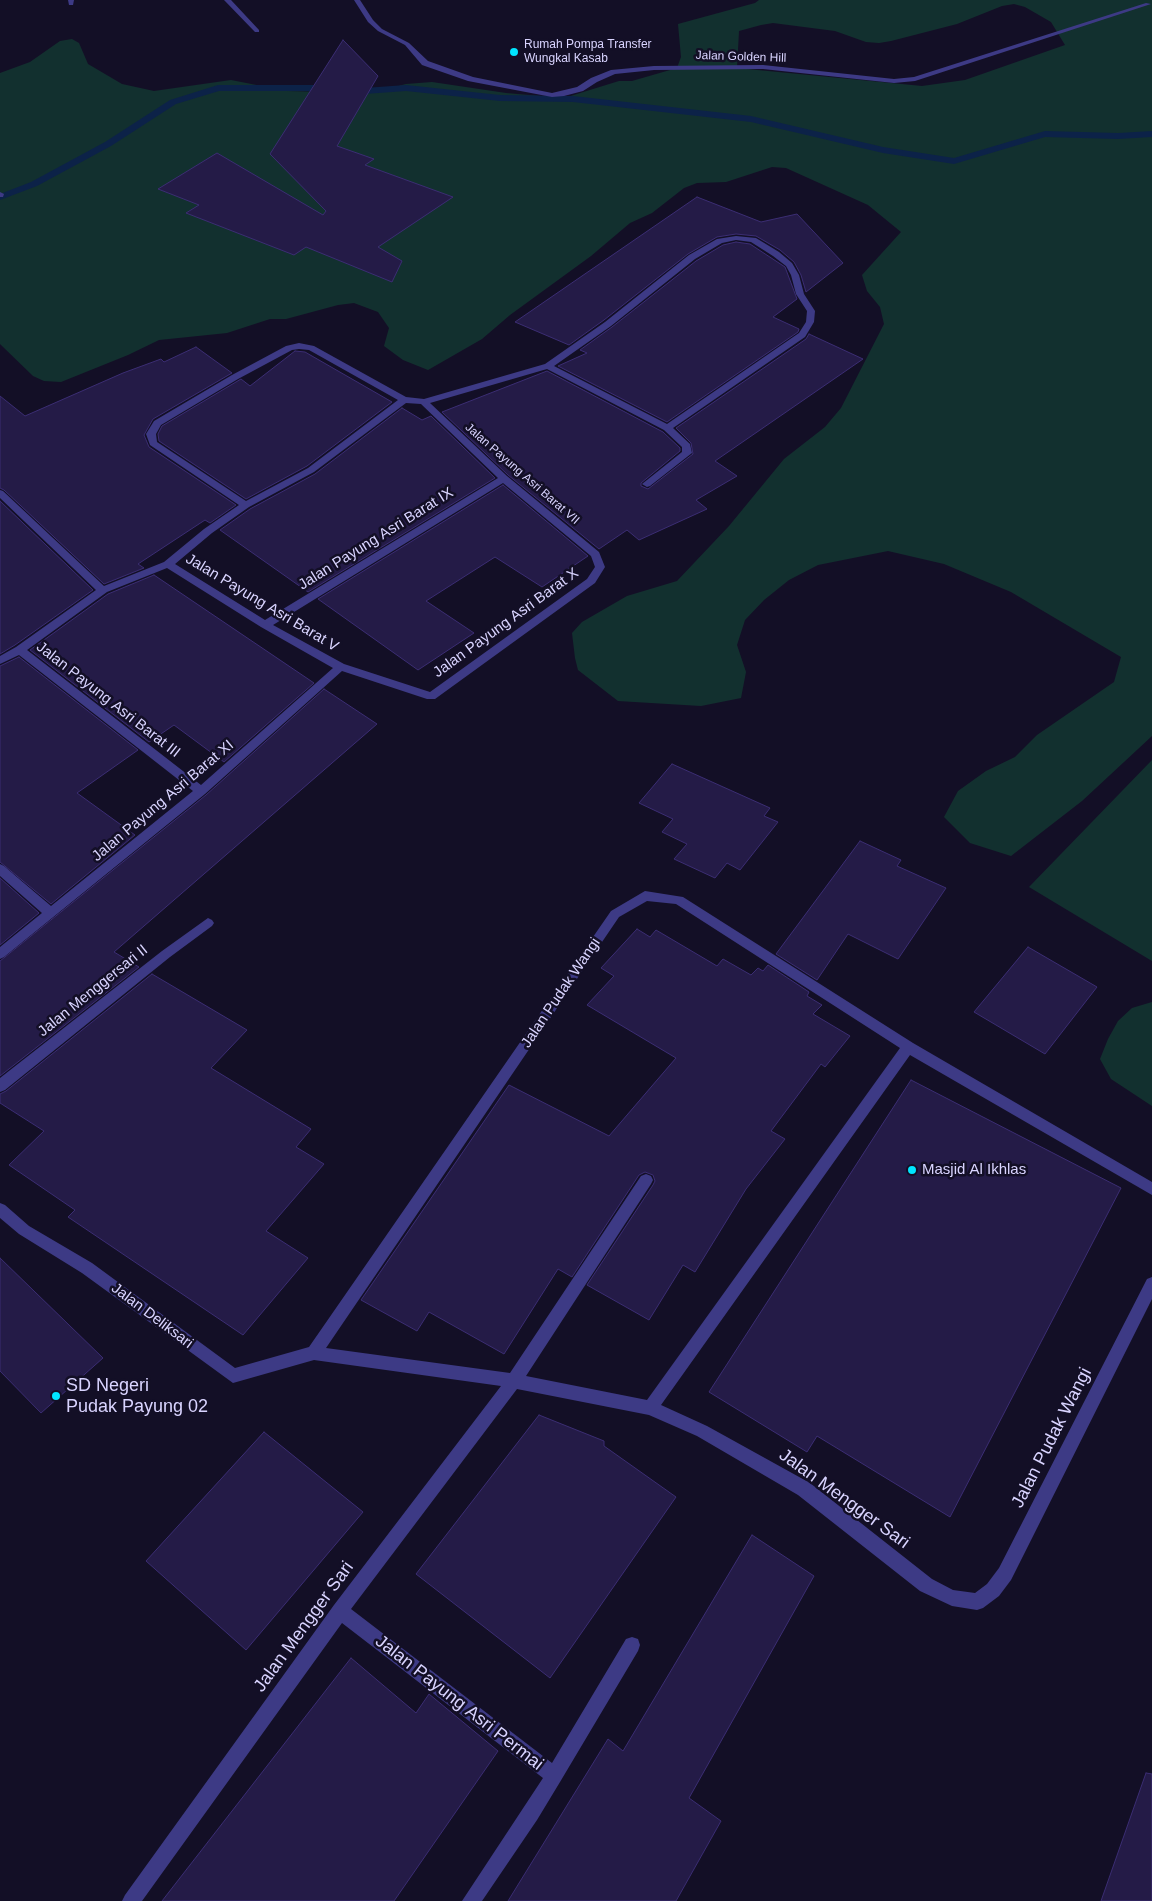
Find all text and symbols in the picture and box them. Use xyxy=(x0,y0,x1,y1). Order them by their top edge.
place label: Rumah Pompa Transfer Wungkal Kasab xyxy=(524,38,652,66)
marker: Rumah Pompa Transfer Wungkal Kasab xyxy=(508,46,520,58)
street label: Jalan Golden Hill xyxy=(695,48,787,66)
street label: Jalan Payung Asri Barat VII xyxy=(462,420,582,528)
street label: Jalan Payung Asri Barat IX xyxy=(295,484,457,594)
street label: Jalan Payung Asri Barat V xyxy=(182,550,342,656)
street label: Jalan Payung Asri Barat X xyxy=(430,564,582,682)
street label: Jalan Payung Asri Barat III xyxy=(32,638,184,762)
street label: Jalan Payung Asri Barat XI xyxy=(89,736,237,866)
street label: Jalan Pudak Wangi xyxy=(518,935,604,1051)
street label: Jalan Menggersari II xyxy=(35,941,151,1041)
place label: Masjid Al Ikhlas xyxy=(922,1161,1026,1179)
marker: Masjid Al Ikhlas xyxy=(906,1164,918,1176)
street label: Jalan Deliksari xyxy=(108,1279,196,1353)
street label: Jalan Pudak Wangi xyxy=(1007,1364,1097,1512)
place label: SD Negeri Pudak Payung 02 xyxy=(66,1375,208,1418)
marker: SD Negeri Pudak Payung 02 xyxy=(50,1390,62,1402)
street label: Jalan Mengger Sari xyxy=(775,1444,913,1554)
street label: Jalan Mengger Sari xyxy=(249,1558,359,1696)
street label: Jalan Payung Asri Permai xyxy=(371,1631,547,1775)

